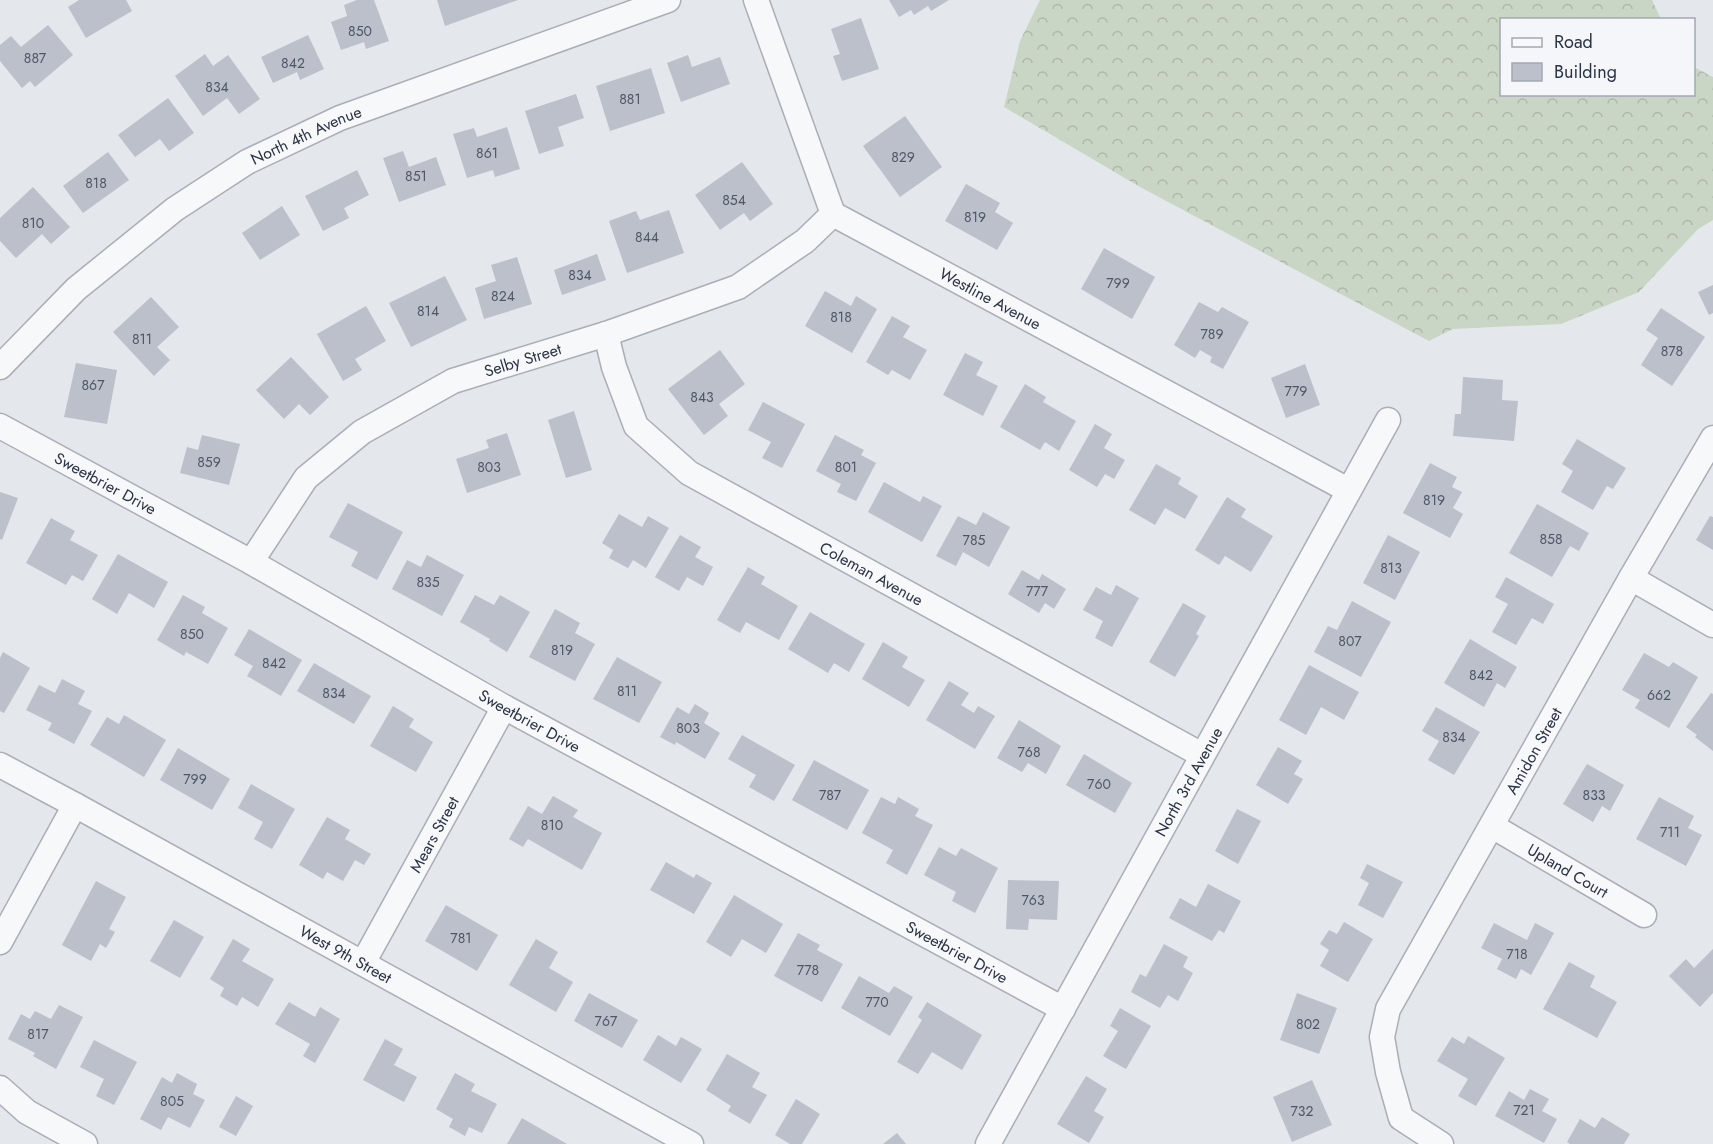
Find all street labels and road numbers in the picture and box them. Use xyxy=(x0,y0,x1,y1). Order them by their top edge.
street label: North 4th Avenue xyxy=(246,100,365,170)
street label: Westline Avenue xyxy=(935,262,1045,335)
street label: Selby Street xyxy=(481,337,564,382)
street label: Sweetbrier Drive xyxy=(50,446,161,520)
street label: Coleman Avenue xyxy=(816,536,927,611)
street label: Sweetbrier Drive xyxy=(474,683,585,758)
street label: Amidon Street xyxy=(1500,703,1567,799)
street label: North 3rd Avenue xyxy=(1149,723,1228,840)
street label: Mears Street xyxy=(404,792,464,877)
street label: Upland Court xyxy=(1523,838,1613,903)
street label: Sweetbrier Drive xyxy=(902,915,1012,989)
street label: West 9th Street xyxy=(295,919,396,989)

